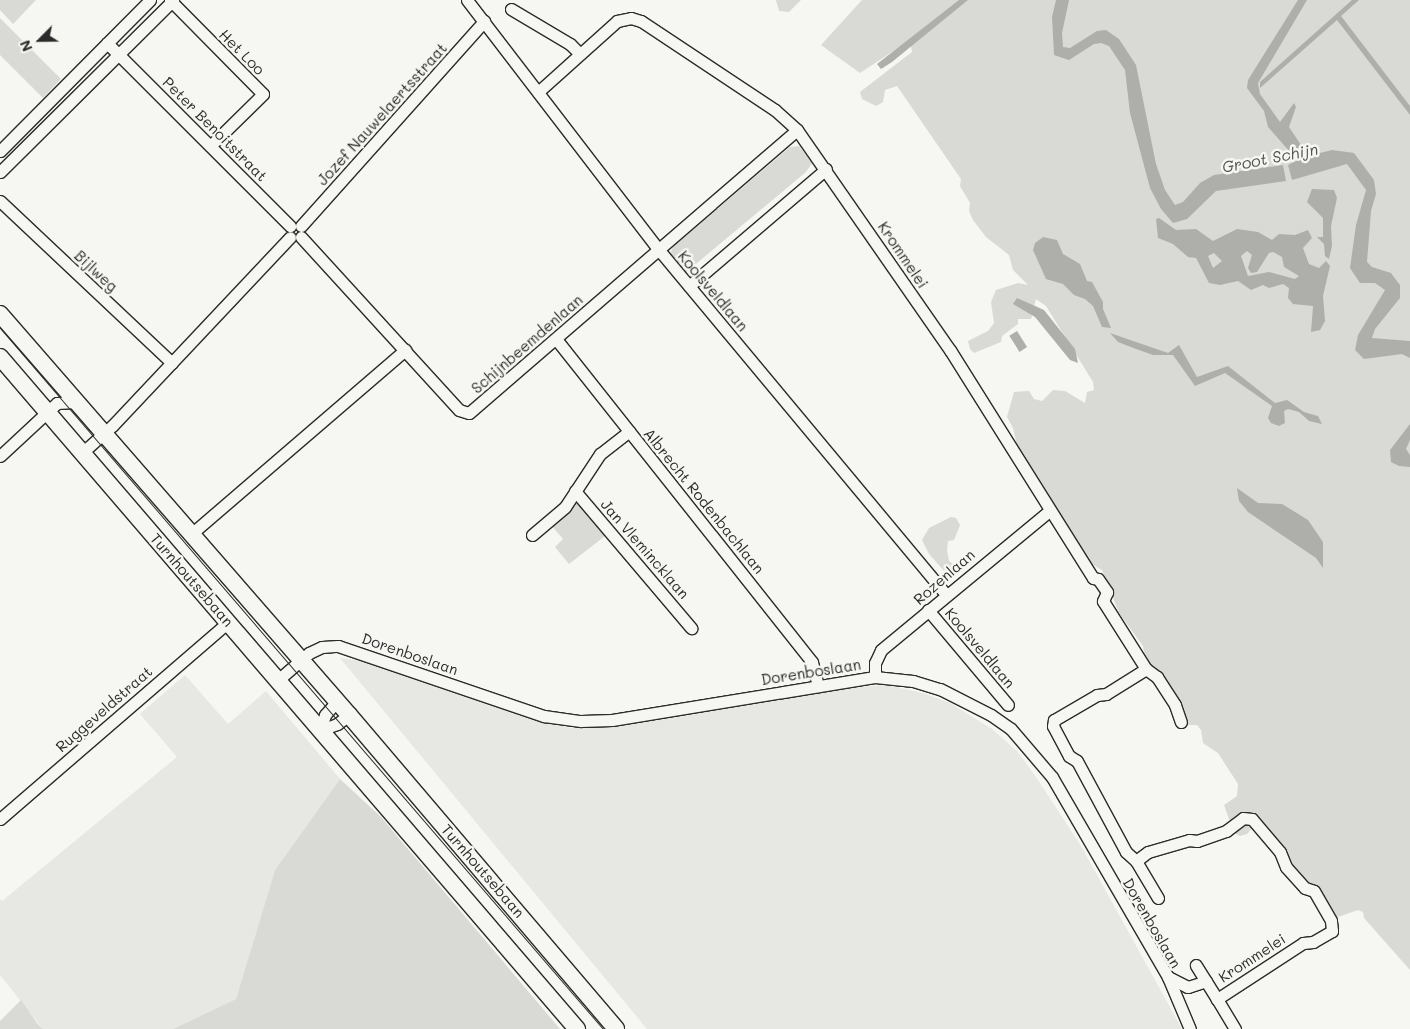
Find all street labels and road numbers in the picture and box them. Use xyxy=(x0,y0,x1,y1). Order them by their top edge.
street label: Het Loo xyxy=(215,25,269,79)
street label: Jozef Nauwelaertsstraat xyxy=(313,39,451,189)
street label: Peter Benoitstraat xyxy=(159,73,271,185)
street label: Krommelei xyxy=(874,218,932,292)
street label: Bijlweg xyxy=(71,247,121,295)
street label: Koolsveldlaan xyxy=(674,247,752,335)
street label: Schijnbeemdenlaan xyxy=(468,291,586,397)
street label: Albrecht Rodenbachlaan xyxy=(640,425,768,577)
street label: Jan Vlemincklaan xyxy=(597,496,693,602)
street label: Turnhoutsebaan xyxy=(147,530,237,630)
street label: Rozenlaan xyxy=(910,546,978,608)
street label: Koolsveldlaan xyxy=(941,604,1019,692)
street label: Dorenboslaan xyxy=(359,629,461,679)
street label: Dorenboslaan xyxy=(760,655,862,689)
street label: Ruggeveldstraat xyxy=(52,662,156,756)
street label: Turnhoutsebaan xyxy=(438,821,528,921)
street label: Dorenboslaan xyxy=(1119,875,1185,971)
street label: Krommelei xyxy=(1215,930,1289,986)

